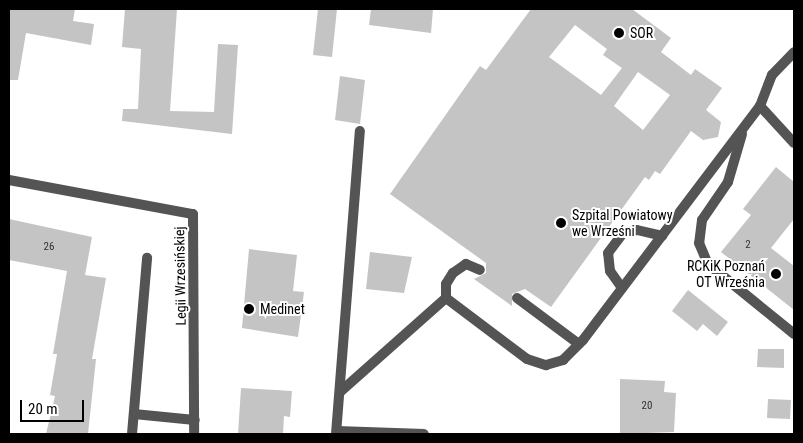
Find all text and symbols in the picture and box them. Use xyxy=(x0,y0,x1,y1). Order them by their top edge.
place label: SOR xyxy=(630,25,653,41)
marker: SOR xyxy=(612,26,626,40)
place label: Szpital Powiatowy we Wrześni xyxy=(572,207,672,240)
marker: Szpital Powiatowy we Wrześni xyxy=(554,216,568,230)
street label: Legii Wrzesińskiej xyxy=(171,226,189,326)
house number: 2 xyxy=(745,238,751,252)
house number: 26 xyxy=(44,240,54,254)
place label: RCKiK Poznań OT Września xyxy=(687,258,765,290)
marker: RCKiK Poznań OT Września xyxy=(769,267,783,281)
place label: Medinet xyxy=(260,301,305,317)
marker: Medinet xyxy=(242,302,256,316)
scale bar xyxy=(22,390,86,422)
house number: 20 xyxy=(642,399,652,413)
text: 20 m xyxy=(28,400,58,418)

